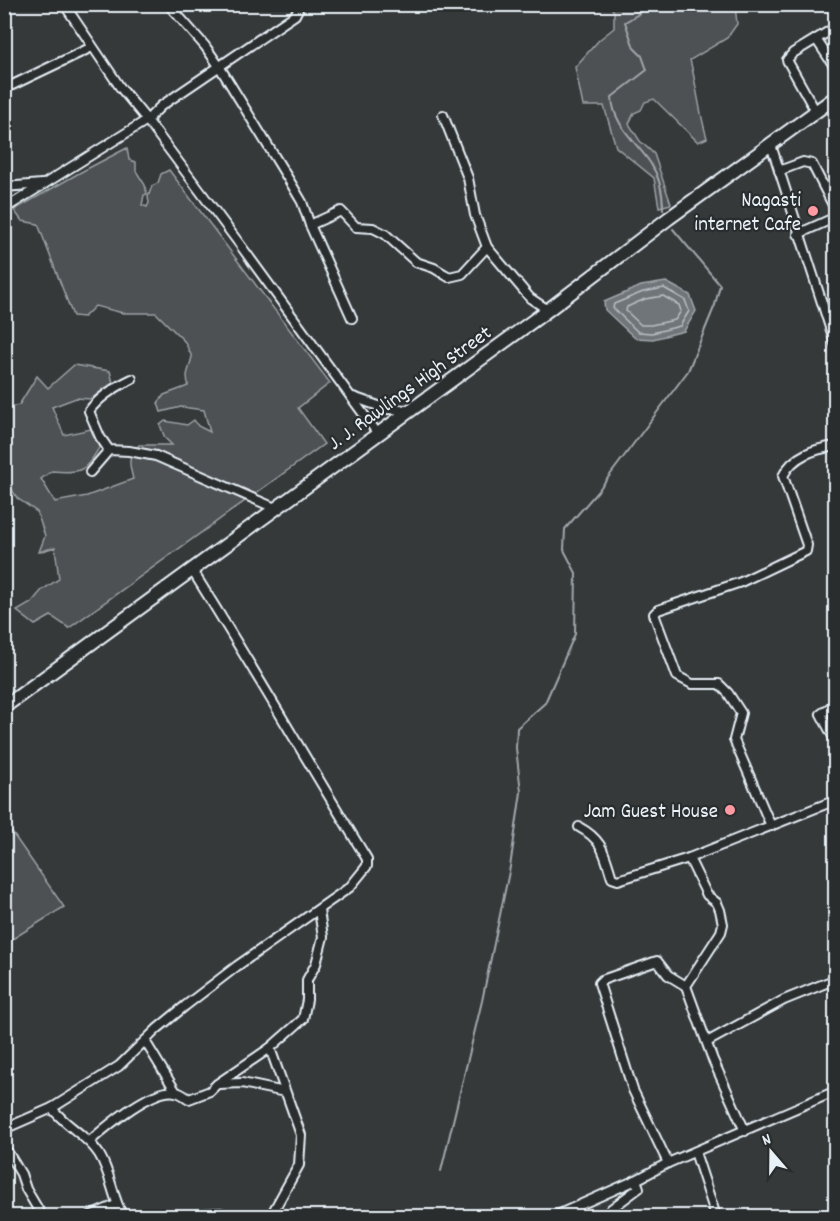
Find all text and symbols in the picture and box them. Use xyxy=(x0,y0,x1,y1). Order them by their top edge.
place label: Nagasti internet Cafe xyxy=(694,187,801,241)
marker: Nagasti internet Cafe xyxy=(806,204,820,218)
street label: J. J. Rawlings High Street xyxy=(323,320,499,459)
place label: Jam Guest House xyxy=(584,798,718,828)
marker: Jam Guest House xyxy=(723,803,737,817)
north arrow xyxy=(741,1122,801,1182)
text: N xyxy=(759,1128,774,1152)

